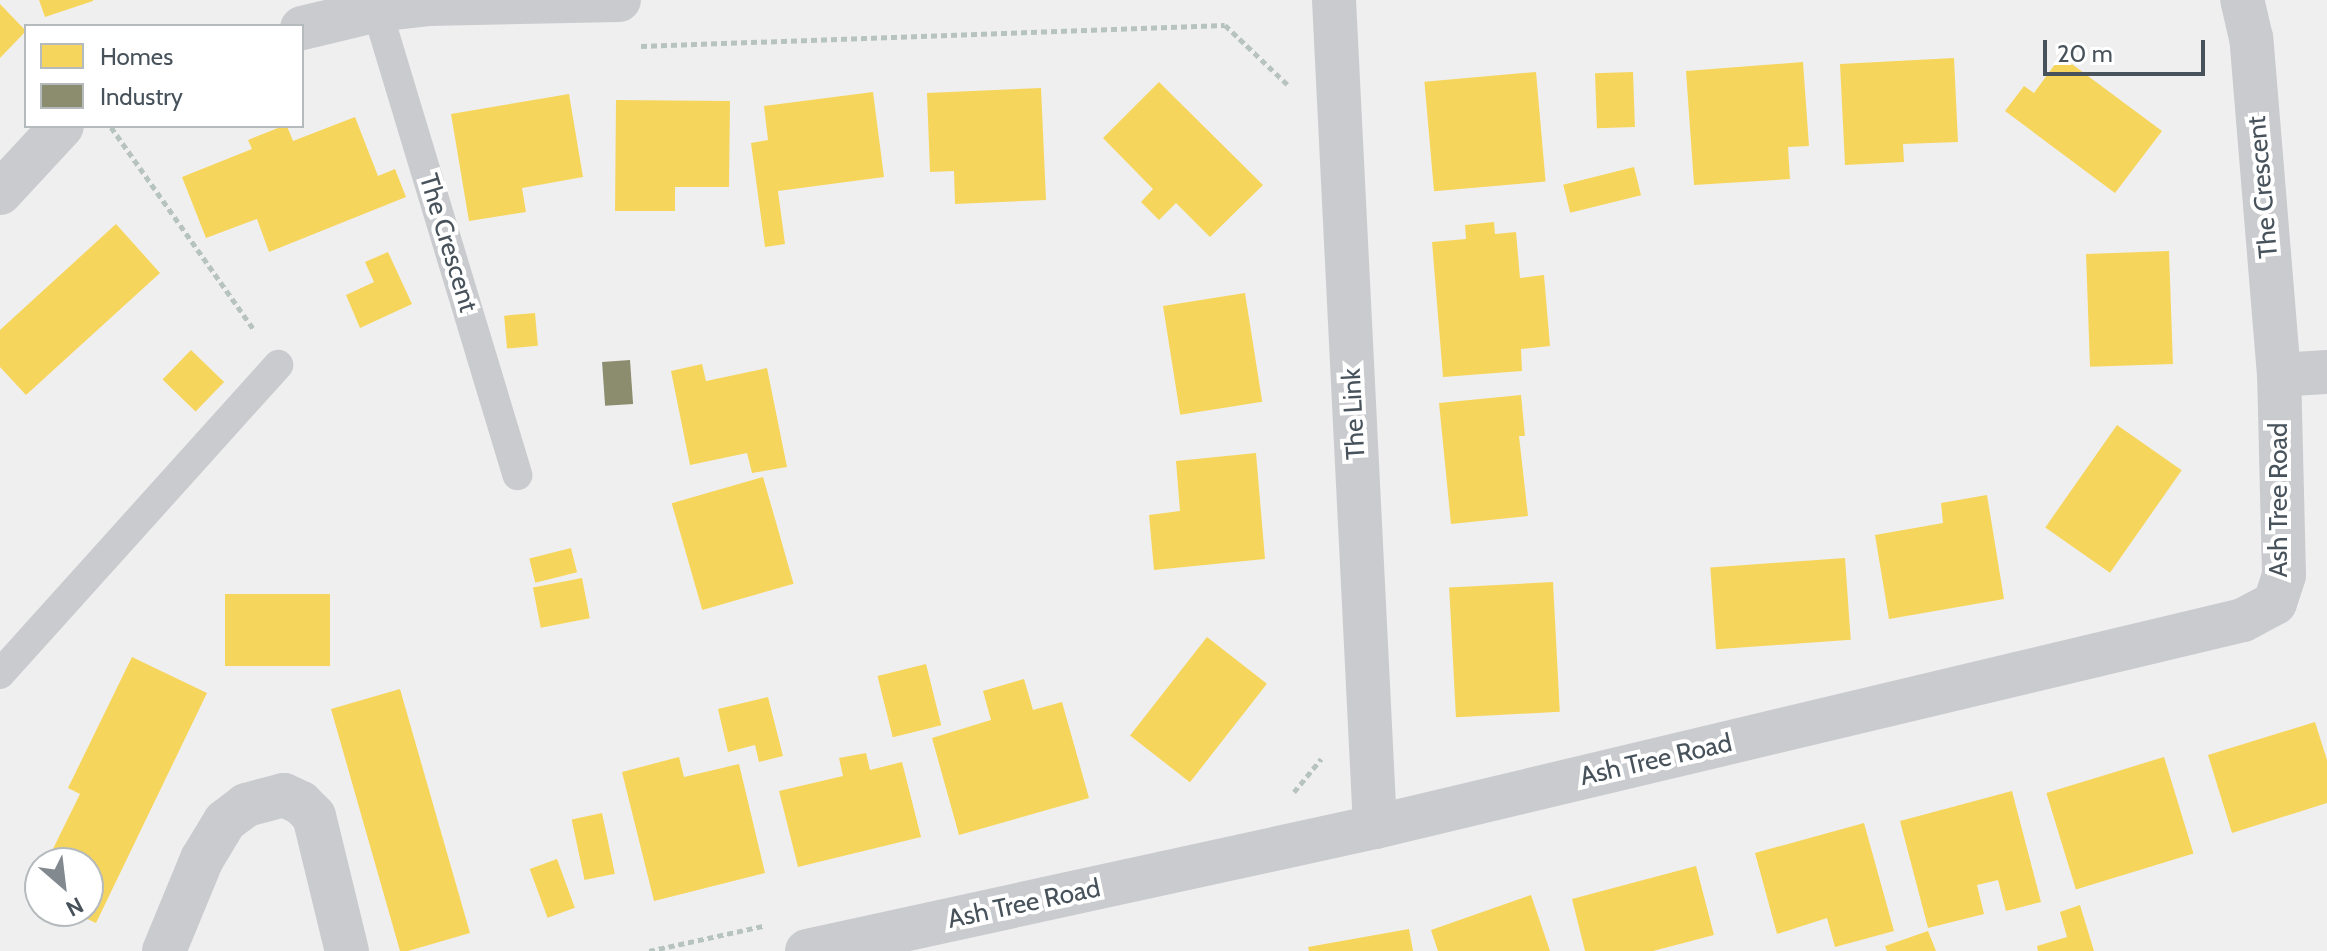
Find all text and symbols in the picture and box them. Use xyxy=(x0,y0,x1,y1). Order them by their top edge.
legend xyxy=(24,24,304,128)
scale bar xyxy=(2047,24,2209,74)
text: 20 m xyxy=(2057,39,2113,68)
text: Homes xyxy=(100,42,173,71)
text: Industry xyxy=(100,82,183,111)
street label: The Crescent xyxy=(2241,115,2285,259)
street label: The Crescent xyxy=(412,170,484,316)
street label: The Link xyxy=(1336,367,1372,461)
street label: Ash Tree Road xyxy=(2263,422,2295,578)
street label: Ash Tree Road xyxy=(1577,727,1735,793)
north arrow xyxy=(24,847,104,927)
street label: Ash Tree Road xyxy=(945,873,1103,935)
text: N xyxy=(61,891,88,922)

